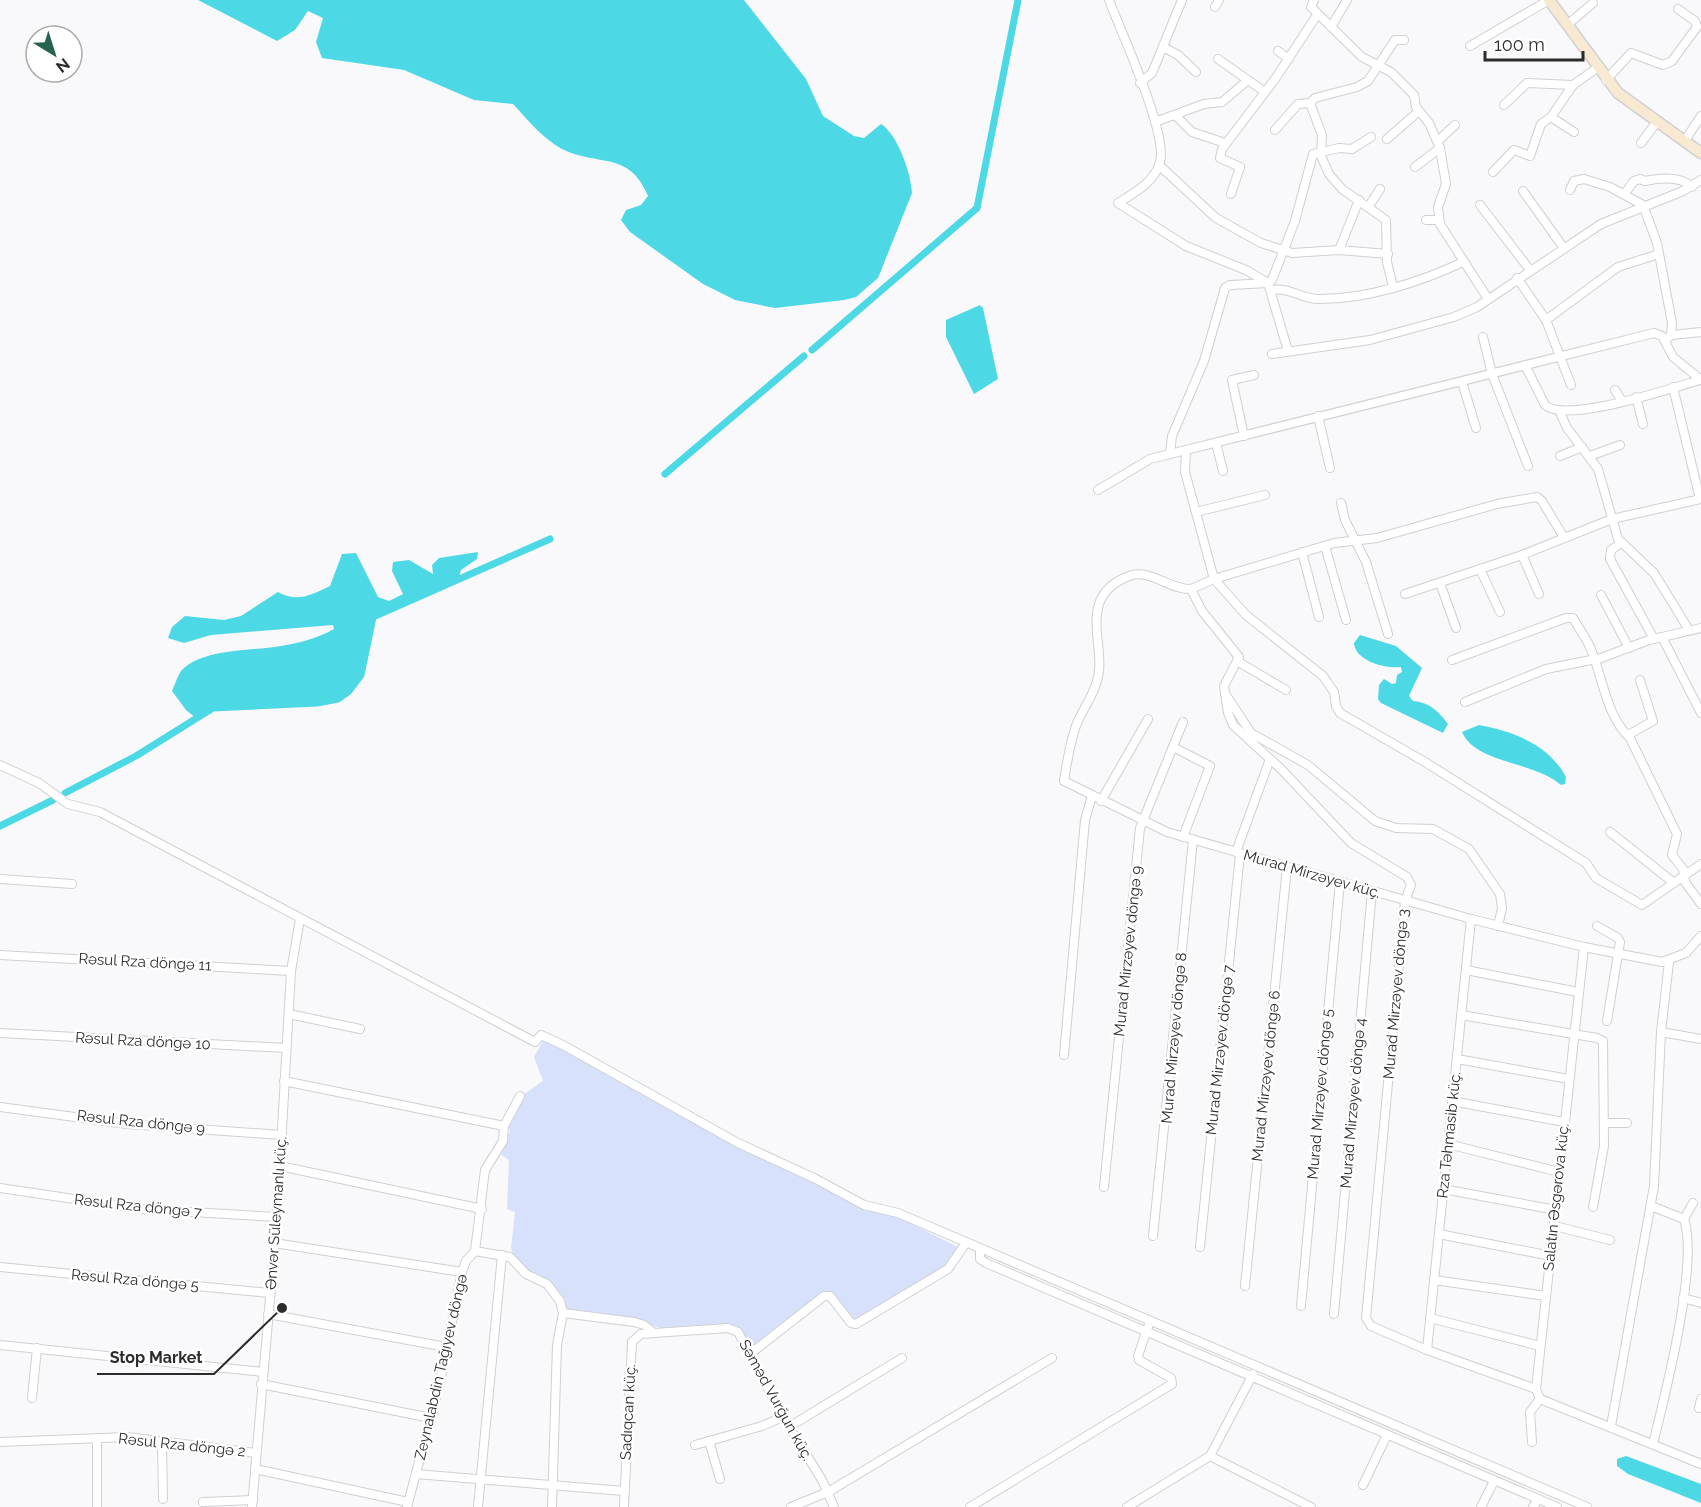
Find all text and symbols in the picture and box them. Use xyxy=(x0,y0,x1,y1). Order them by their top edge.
north arrow xyxy=(24,24,84,84)
scale bar xyxy=(1485,24,1582,62)
text: 100 m xyxy=(1494,34,1545,55)
text: N xyxy=(52,54,74,77)
street label: Murad Mirzəyev küç. xyxy=(1241,846,1383,902)
street label: Murad Mirzəyev döngə 9 xyxy=(1110,864,1146,1037)
street label: Murad Mirzəyev döngə 3 xyxy=(1380,908,1412,1080)
street label: Rəsul Rza döngə 11 xyxy=(78,950,212,974)
street label: Murad Mirzəyev döngə 8 xyxy=(1158,952,1190,1124)
street label: Murad Mirzəyev döngə 7 xyxy=(1202,964,1238,1136)
street label: Murad Mirzəyev döngə 6 xyxy=(1248,990,1284,1162)
street label: Murad Mirzəyev döngə 5 xyxy=(1304,1008,1336,1180)
street label: Murad Mirzəyev döngə 4 xyxy=(1337,1017,1369,1189)
street label: Rəsul Rza döngə 10 xyxy=(75,1028,211,1054)
street label: Rza Təhmasib küç. xyxy=(1433,1071,1465,1199)
street label: Rəsul Rza döngə 9 xyxy=(76,1106,206,1138)
street label: Salatın Əsgərova küç. xyxy=(1539,1122,1573,1272)
street label: Ənvər Süleymanlı küç. xyxy=(262,1136,290,1290)
street label: Rəsul Rza döngə 7 xyxy=(73,1190,203,1222)
street label: Rəsul Rza döngə 5 xyxy=(70,1265,200,1295)
street label: Zeynalabdin Tağıyev döngə xyxy=(411,1272,471,1462)
street label: Səməd Vurğun küç. xyxy=(735,1336,817,1464)
callout: Stop Market xyxy=(97,1340,214,1374)
text: Stop Market xyxy=(110,1348,202,1367)
street label: Sadıqcan küç. xyxy=(616,1364,640,1460)
street label: Rəsul Rza döngə 2 xyxy=(117,1429,247,1461)

